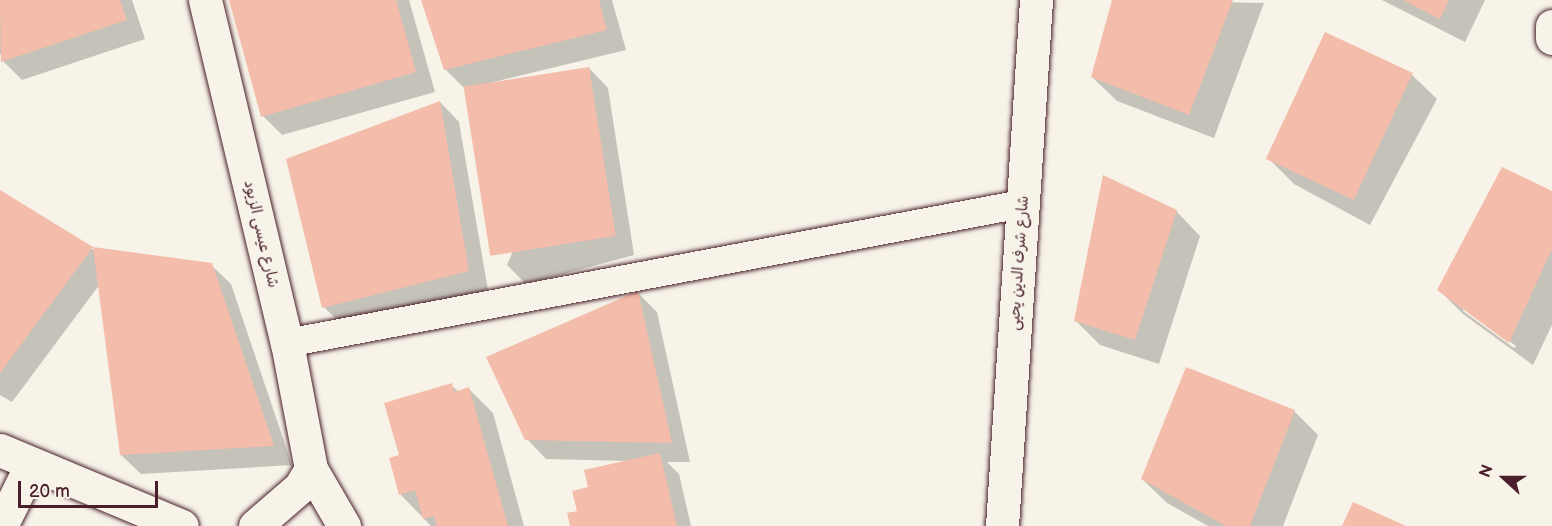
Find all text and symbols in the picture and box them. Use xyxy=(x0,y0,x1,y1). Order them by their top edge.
street label: شارع عيسى الزيود xyxy=(240,179,282,289)
street label: شارع شرف الدين يحيى xyxy=(1005,195,1033,331)
north arrow xyxy=(1474,448,1534,508)
text: N xyxy=(1476,462,1498,480)
scale bar xyxy=(21,469,160,507)
text: 20 m xyxy=(29,481,70,502)

